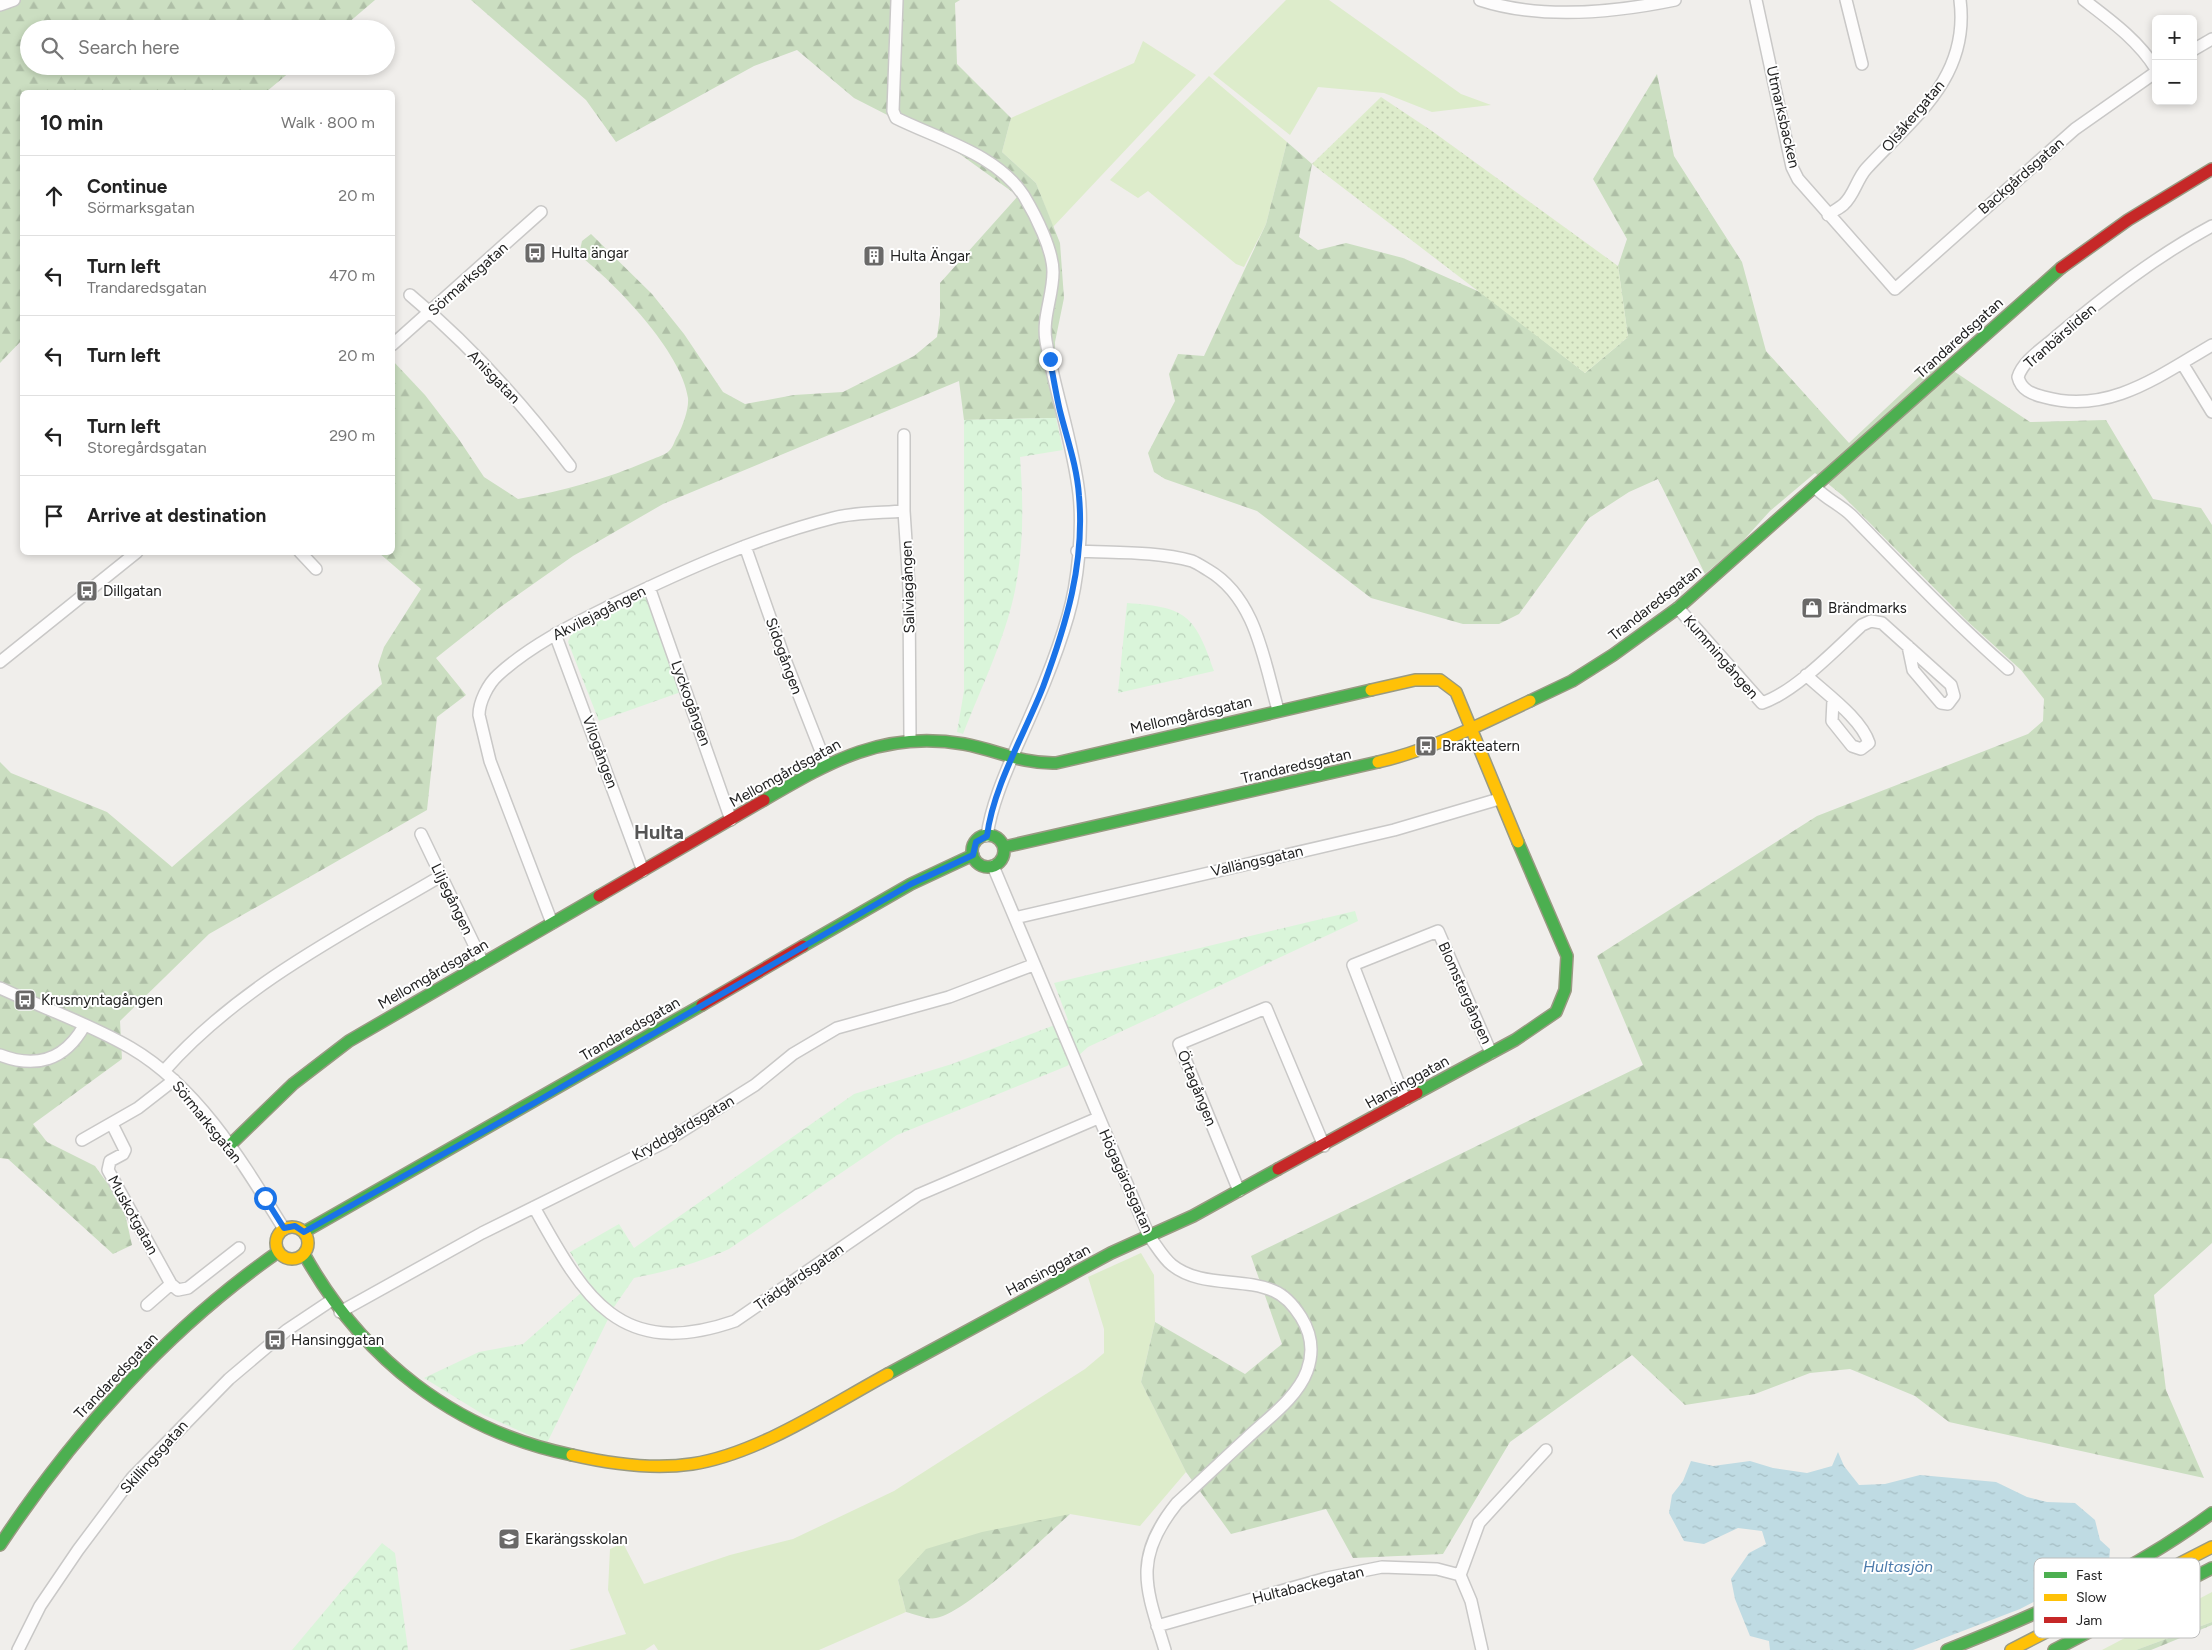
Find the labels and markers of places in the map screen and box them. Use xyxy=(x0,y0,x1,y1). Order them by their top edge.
bus stop icon: Hulta ängar xyxy=(523,241,547,265)
place label: Hulta ängar xyxy=(551,244,628,262)
building icon: Hulta Ängar xyxy=(862,244,886,268)
place label: Hulta Ängar xyxy=(890,247,970,265)
bus stop icon: Dillgatan xyxy=(75,579,99,603)
place label: Dillgatan xyxy=(103,582,162,600)
shop icon: Brändmarks xyxy=(1800,596,1824,620)
place label: Brändmarks xyxy=(1828,599,1907,617)
bus stop icon: Brakteatern xyxy=(1414,734,1438,758)
place label: Brakteatern xyxy=(1442,737,1520,755)
bus stop icon: Krusmyntagången xyxy=(13,988,37,1012)
place label: Krusmyntagången xyxy=(41,991,163,1009)
bus stop icon: Hansinggatan xyxy=(263,1328,287,1352)
place label: Hansinggatan xyxy=(291,1331,384,1349)
school or university icon: Ekarängsskolan xyxy=(497,1527,521,1551)
place label: Ekarängsskolan xyxy=(525,1530,628,1548)

